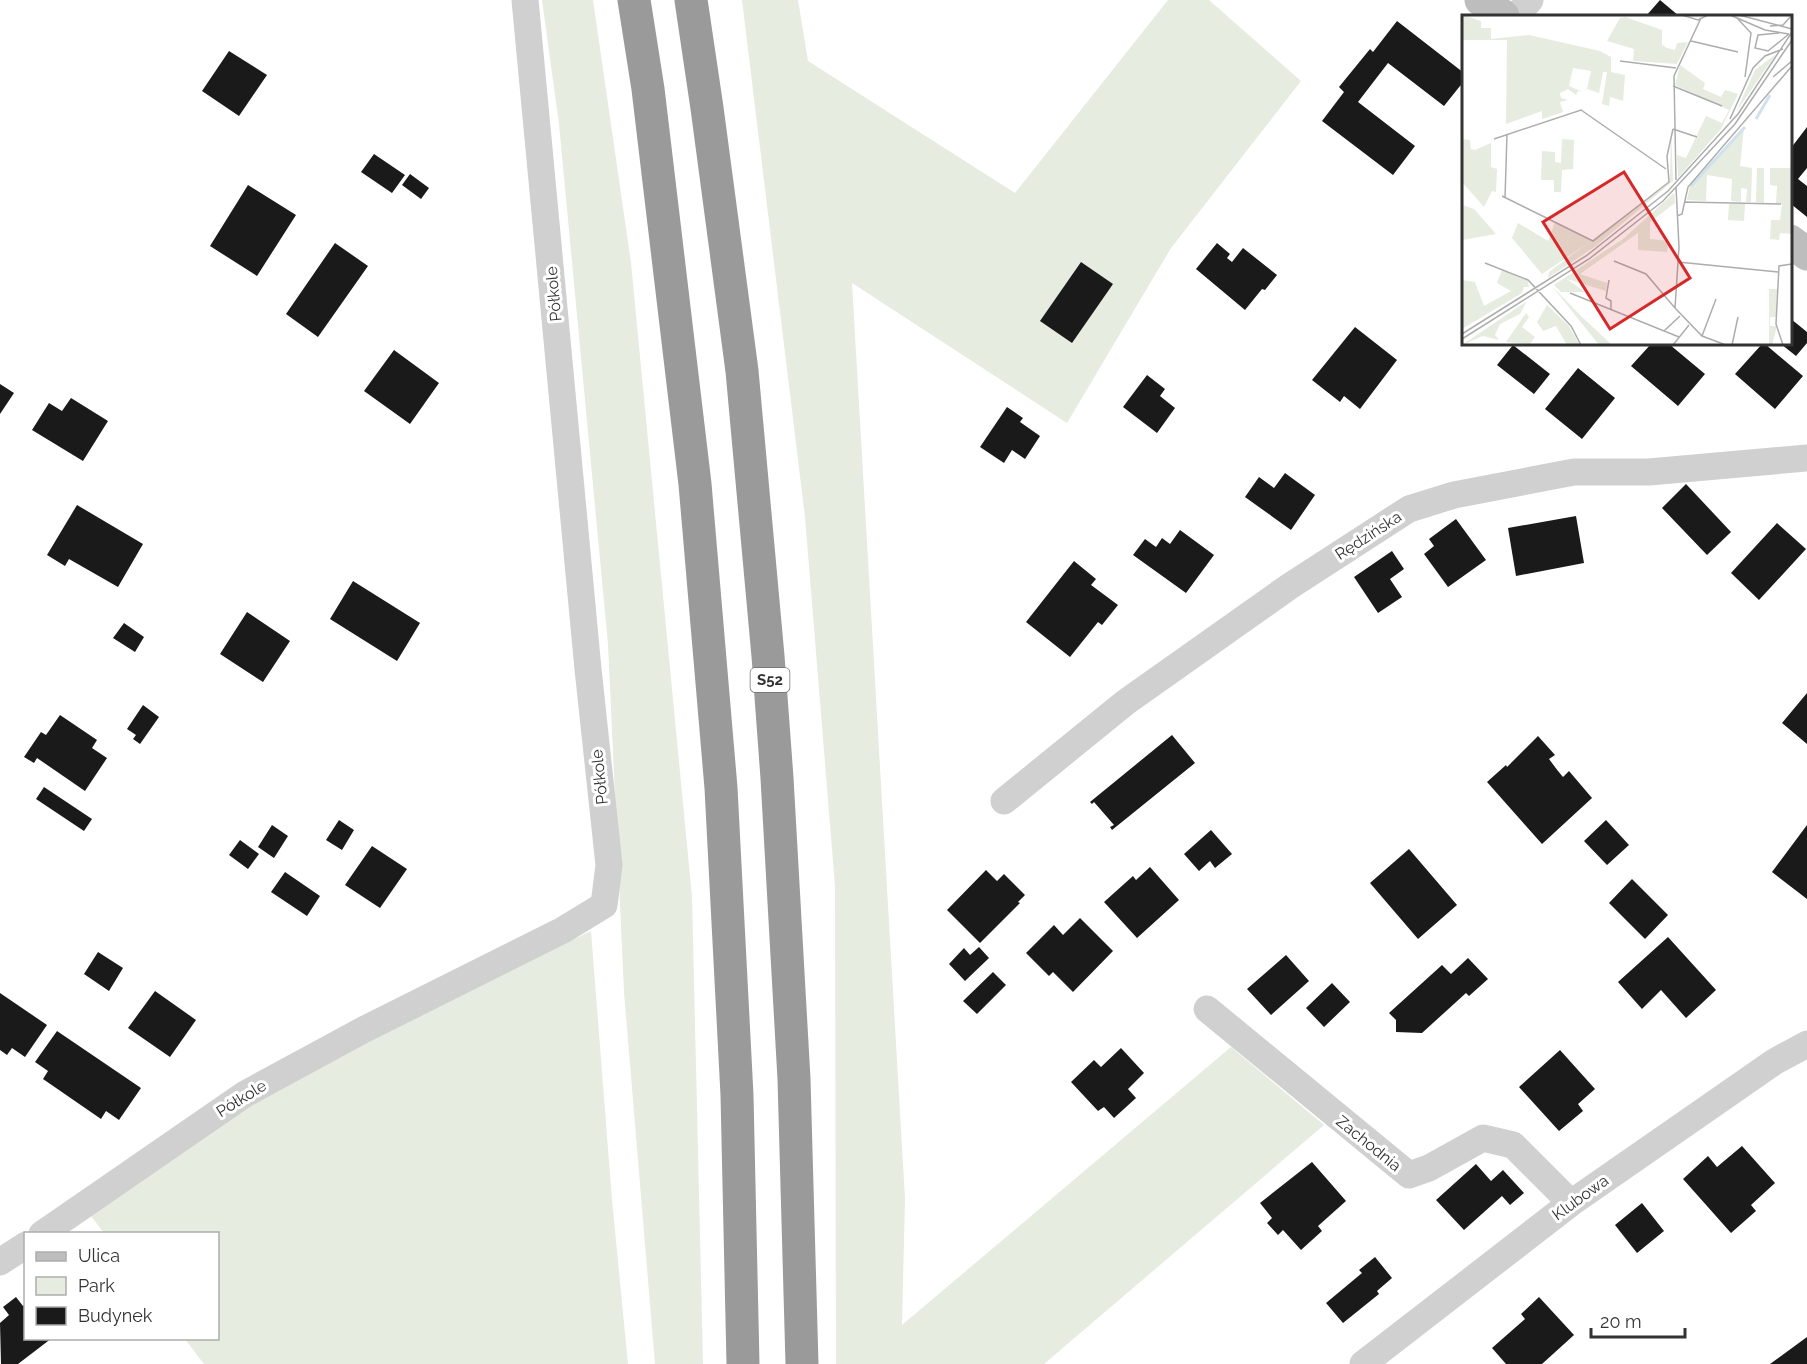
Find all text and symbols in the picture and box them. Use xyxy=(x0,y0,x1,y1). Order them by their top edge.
inset map xyxy=(1462,15,1792,345)
street label: Półkole xyxy=(542,266,565,322)
street label: Rędzińska xyxy=(1332,507,1405,564)
road number: S52 xyxy=(750,668,790,692)
street label: Półkole xyxy=(587,748,612,805)
street label: Półkole xyxy=(213,1076,270,1121)
street label: Zachodnia xyxy=(1332,1111,1405,1175)
street label: Klubowa xyxy=(1549,1171,1612,1224)
legend xyxy=(24,1232,219,1340)
text: Ulica xyxy=(78,1245,120,1266)
text: Park xyxy=(78,1275,115,1296)
scale bar xyxy=(1591,1301,1686,1339)
text: Budynek xyxy=(78,1305,153,1326)
text: 20 m xyxy=(1600,1311,1642,1332)

